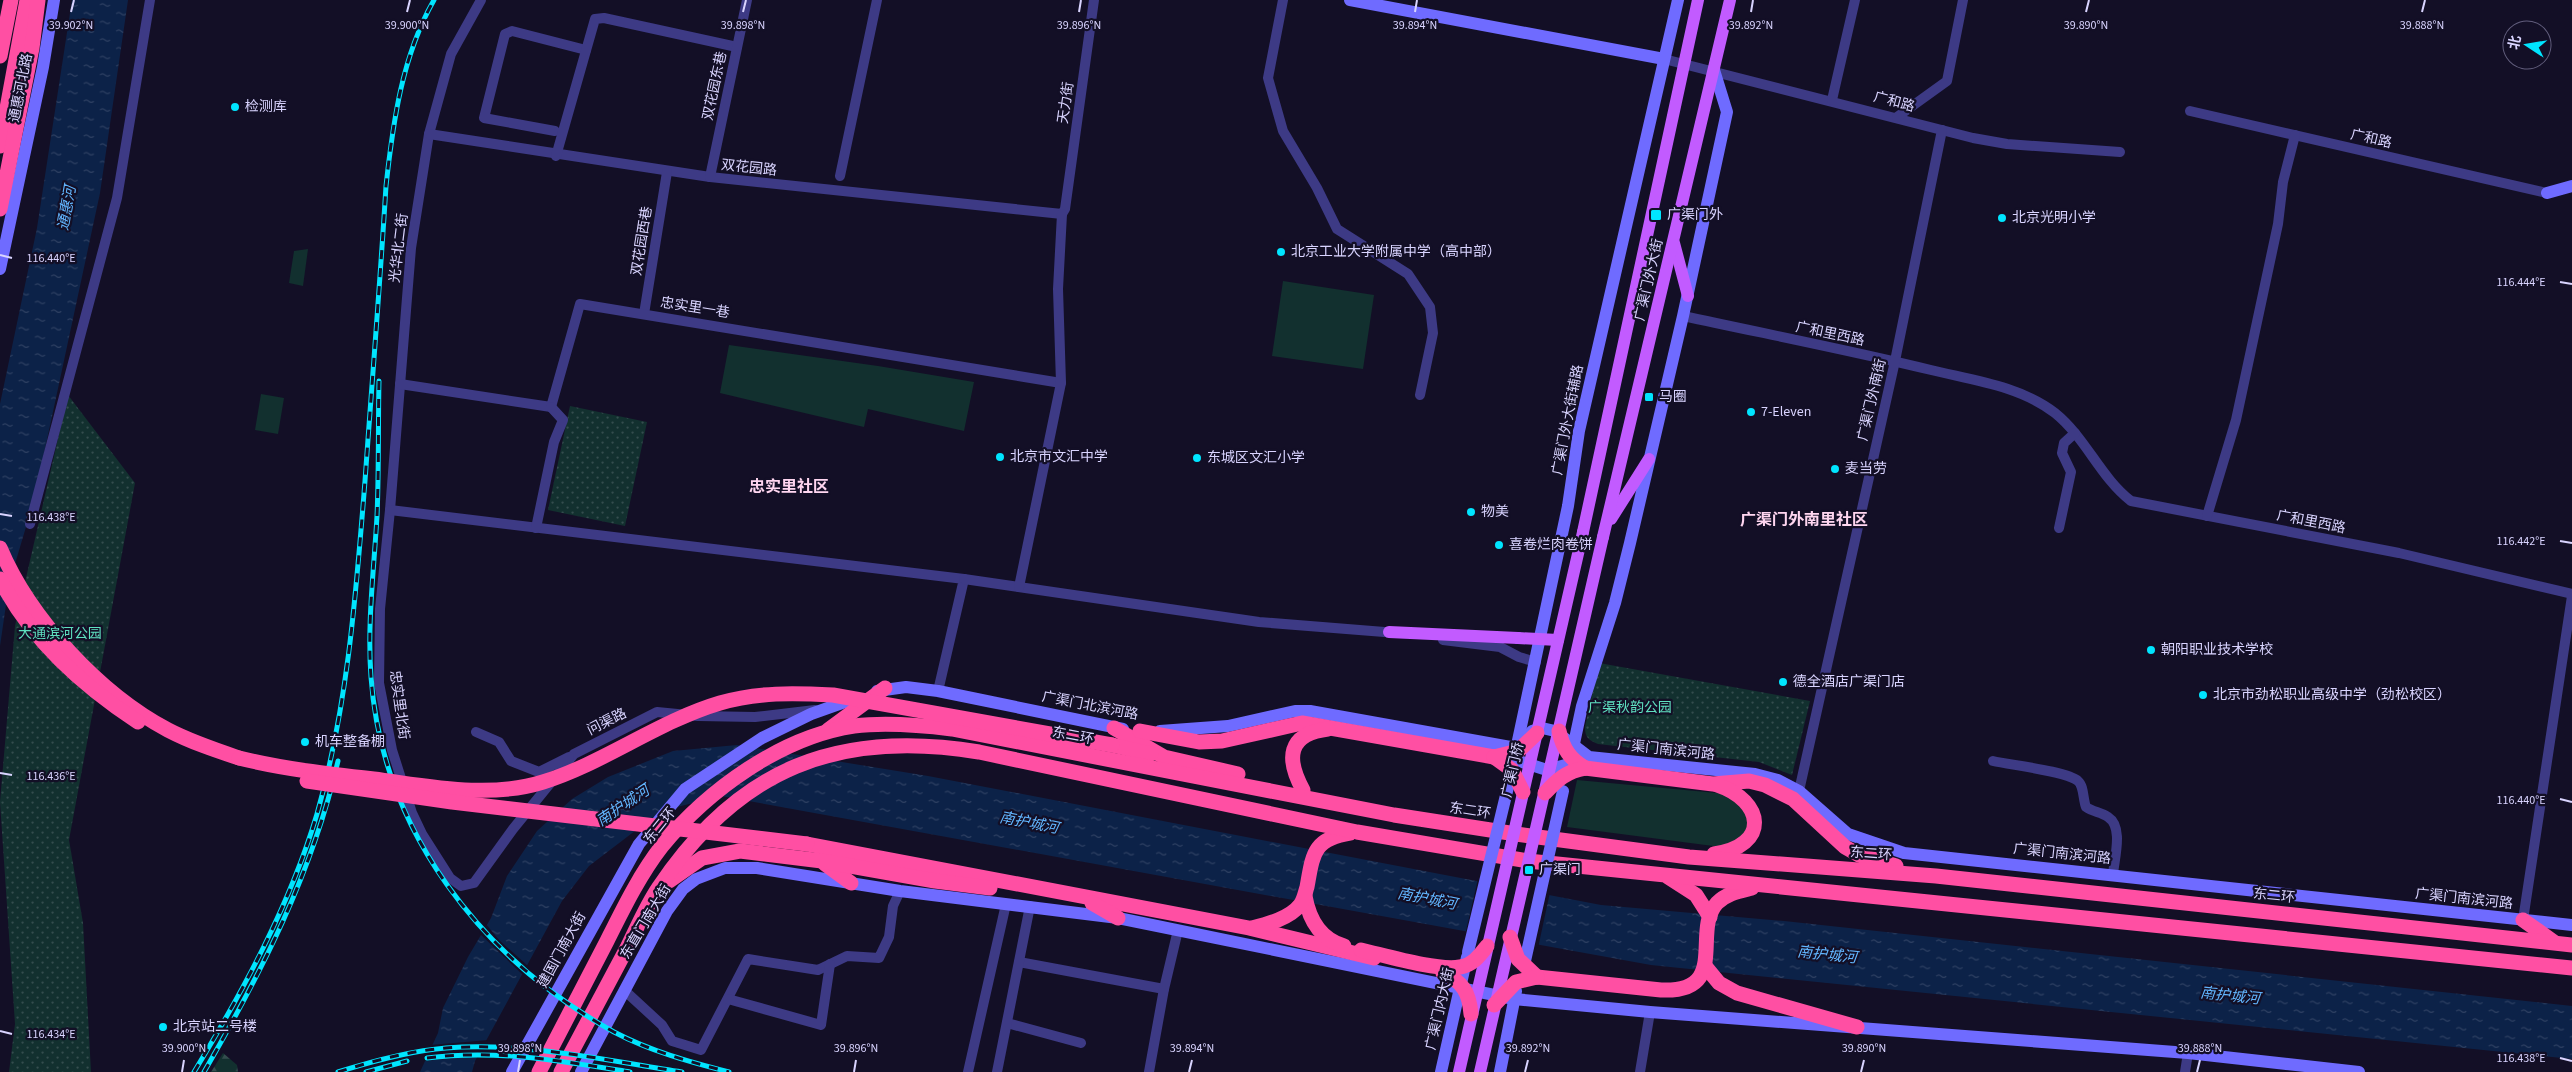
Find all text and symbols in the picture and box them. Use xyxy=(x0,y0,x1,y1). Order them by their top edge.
text: 39.902°N xyxy=(49,17,93,34)
text: 39.900°N xyxy=(385,17,429,34)
text: 39.898°N xyxy=(721,17,765,34)
text: 39.896°N xyxy=(1057,17,1101,34)
text: 39.894°N xyxy=(1393,17,1437,34)
text: 39.892°N xyxy=(1729,17,1773,34)
text: 39.890°N xyxy=(2064,17,2108,34)
text: 39.888°N xyxy=(2400,17,2444,34)
north arrow xyxy=(2502,20,2552,70)
text: 北 xyxy=(2504,34,2526,51)
street label: 双花园东巷 xyxy=(698,50,732,122)
street label: 通惠河北路 xyxy=(5,52,37,124)
street label: 天力街 xyxy=(1053,81,1079,125)
street label: 广和路 xyxy=(1871,87,1917,117)
place label: 检测库 xyxy=(245,97,287,117)
marker: 检测库 xyxy=(229,101,241,113)
street label: 广和路 xyxy=(2348,125,2394,153)
street label: 双花园路 xyxy=(720,155,778,181)
water label: 通惠河 xyxy=(53,181,82,232)
street label: 双花园西巷 xyxy=(627,205,657,277)
place label: 广渠门外 xyxy=(1667,205,1723,225)
marker: 广渠门外 xyxy=(1649,208,1663,222)
place label: 北京光明小学 xyxy=(2012,208,2096,228)
street label: 光华北二街 xyxy=(385,212,413,284)
marker: 北京光明小学 xyxy=(1996,212,2008,224)
street label: 广渠门外大街 xyxy=(1630,237,1668,323)
place label: 北京工业大学附属中学（高中部） xyxy=(1291,242,1501,262)
marker: 北京工业大学附属中学（高中部） xyxy=(1275,246,1287,258)
text: 116.440°E xyxy=(26,250,76,267)
text: 116.444°E xyxy=(2496,274,2546,291)
street label: 忠实里一巷 xyxy=(659,293,731,323)
street label: 广和里西路 xyxy=(1794,317,1866,351)
street label: 广渠门外南街 xyxy=(1853,357,1891,443)
street label: 广渠门外大街辅路 xyxy=(1547,363,1589,477)
place label: 马圈 xyxy=(1659,387,1687,407)
marker: 马圈 xyxy=(1643,391,1655,403)
place label: 7-Eleven xyxy=(1761,402,1811,422)
marker: 7-Eleven xyxy=(1745,406,1757,418)
place label: 北京市文汇中学 xyxy=(1010,447,1108,467)
place label: 东城区文汇小学 xyxy=(1207,448,1305,468)
marker: 北京市文汇中学 xyxy=(994,451,1006,463)
marker: 东城区文汇小学 xyxy=(1191,452,1203,464)
place label: 麦当劳 xyxy=(1845,459,1887,479)
marker: 麦当劳 xyxy=(1829,463,1841,475)
district label: 忠实里社区 xyxy=(749,476,829,498)
place label: 物美 xyxy=(1481,502,1509,522)
marker: 物美 xyxy=(1465,506,1477,518)
street label: 广和里西路 xyxy=(2275,506,2347,538)
text: 116.438°E xyxy=(26,509,76,526)
district label: 广渠门外南里社区 xyxy=(1740,509,1868,531)
text: 116.442°E xyxy=(2496,533,2546,550)
place label: 喜卷烂肉卷饼 xyxy=(1509,535,1593,555)
marker: 喜卷烂肉卷饼 xyxy=(1493,539,1505,551)
park label: 大通滨河公园 xyxy=(18,624,102,644)
place label: 朝阳职业技术学校 xyxy=(2161,640,2273,660)
marker: 朝阳职业技术学校 xyxy=(2145,644,2157,656)
street label: 忠实里北街 xyxy=(384,669,414,741)
place label: 德全酒店广渠门店 xyxy=(1793,672,1905,692)
marker: 德全酒店广渠门店 xyxy=(1777,676,1789,688)
place label: 北京市劲松职业高级中学（劲松校区） xyxy=(2213,685,2451,705)
street label: 广渠门北滨河路 xyxy=(1040,687,1140,725)
marker: 北京市劲松职业高级中学（劲松校区） xyxy=(2197,689,2209,701)
park label: 广渠秋韵公园 xyxy=(1588,698,1672,718)
street label: 问渠路 xyxy=(584,704,630,740)
street label: 东二环 xyxy=(1050,722,1096,750)
place label: 机车整备棚 xyxy=(315,732,385,752)
street label: 广渠门南滨河路 xyxy=(1616,735,1716,765)
marker: 机车整备棚 xyxy=(299,736,311,748)
street label: 广渠门桥 xyxy=(1497,740,1529,800)
text: 116.436°E xyxy=(26,768,76,785)
water label: 南护城河 xyxy=(592,779,656,831)
text: 116.440°E xyxy=(2496,792,2546,809)
street label: 东二环 xyxy=(1448,798,1492,824)
street label: 东二环 xyxy=(639,803,681,849)
water label: 南护城河 xyxy=(998,807,1063,840)
street label: 广渠门南滨河路 xyxy=(2012,839,2112,869)
street label: 东二环 xyxy=(1849,843,1893,865)
place label: 广渠门 xyxy=(1539,860,1581,880)
marker: 广渠门 xyxy=(1523,864,1535,876)
street label: 东直门南大街 xyxy=(616,881,676,963)
water label: 南护城河 xyxy=(1396,883,1461,916)
street label: 东二环 xyxy=(2252,884,2296,908)
street label: 广渠门南滨河路 xyxy=(2414,884,2514,914)
street label: 建国门南大街 xyxy=(533,908,591,992)
water label: 南护城河 xyxy=(1796,941,1861,969)
street label: 广渠门内大街 xyxy=(1421,966,1459,1052)
water label: 南护城河 xyxy=(2199,982,2264,1010)
place label: 北京站二号楼 xyxy=(173,1017,257,1037)
marker: 北京站二号楼 xyxy=(157,1021,169,1033)
text: 116.434°E xyxy=(26,1026,76,1043)
text: 39.900°N xyxy=(162,1040,206,1057)
text: 39.898°N xyxy=(498,1040,542,1057)
text: 39.896°N xyxy=(834,1040,878,1057)
text: 39.894°N xyxy=(1170,1040,1214,1057)
text: 39.892°N xyxy=(1506,1040,1550,1057)
text: 39.890°N xyxy=(1842,1040,1886,1057)
text: 39.888°N xyxy=(2178,1040,2222,1057)
text: 116.438°E xyxy=(2496,1050,2546,1067)

